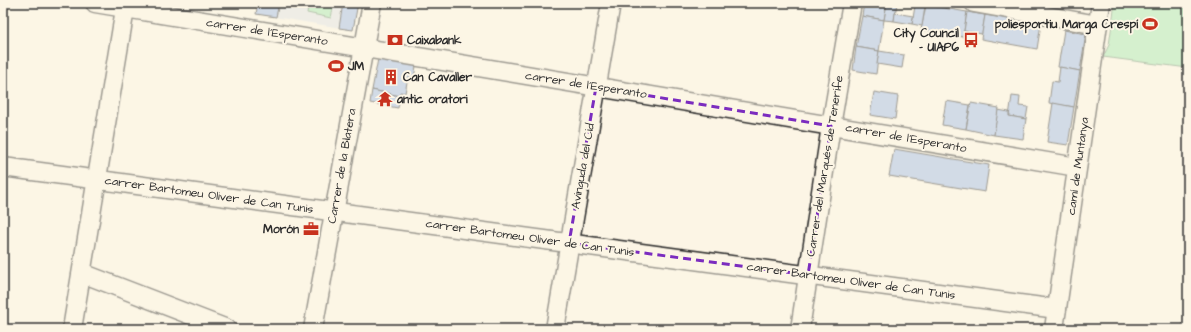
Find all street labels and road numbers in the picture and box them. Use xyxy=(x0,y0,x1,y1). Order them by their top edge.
street label: carrer de l'Esperanto xyxy=(205,14,329,50)
street label: carrer de l'Esperanto xyxy=(524,67,648,103)
street label: Carrer del Marqués de Tenerife xyxy=(802,74,848,258)
street label: Carrer de la Blatera xyxy=(324,107,360,225)
street label: camí de Muntanya xyxy=(1063,116,1094,216)
street label: carrer de l'Esperanto xyxy=(844,119,968,157)
street label: Avinguda del Cid xyxy=(567,122,600,210)
street label: carrer Bartomeu Oliver de Can Tunis xyxy=(104,172,314,218)
street label: carrer Bartomeu Oliver de Can Tunis xyxy=(425,215,635,261)
street label: carrer Bartomeu Oliver de Can Tunis xyxy=(746,258,956,304)

